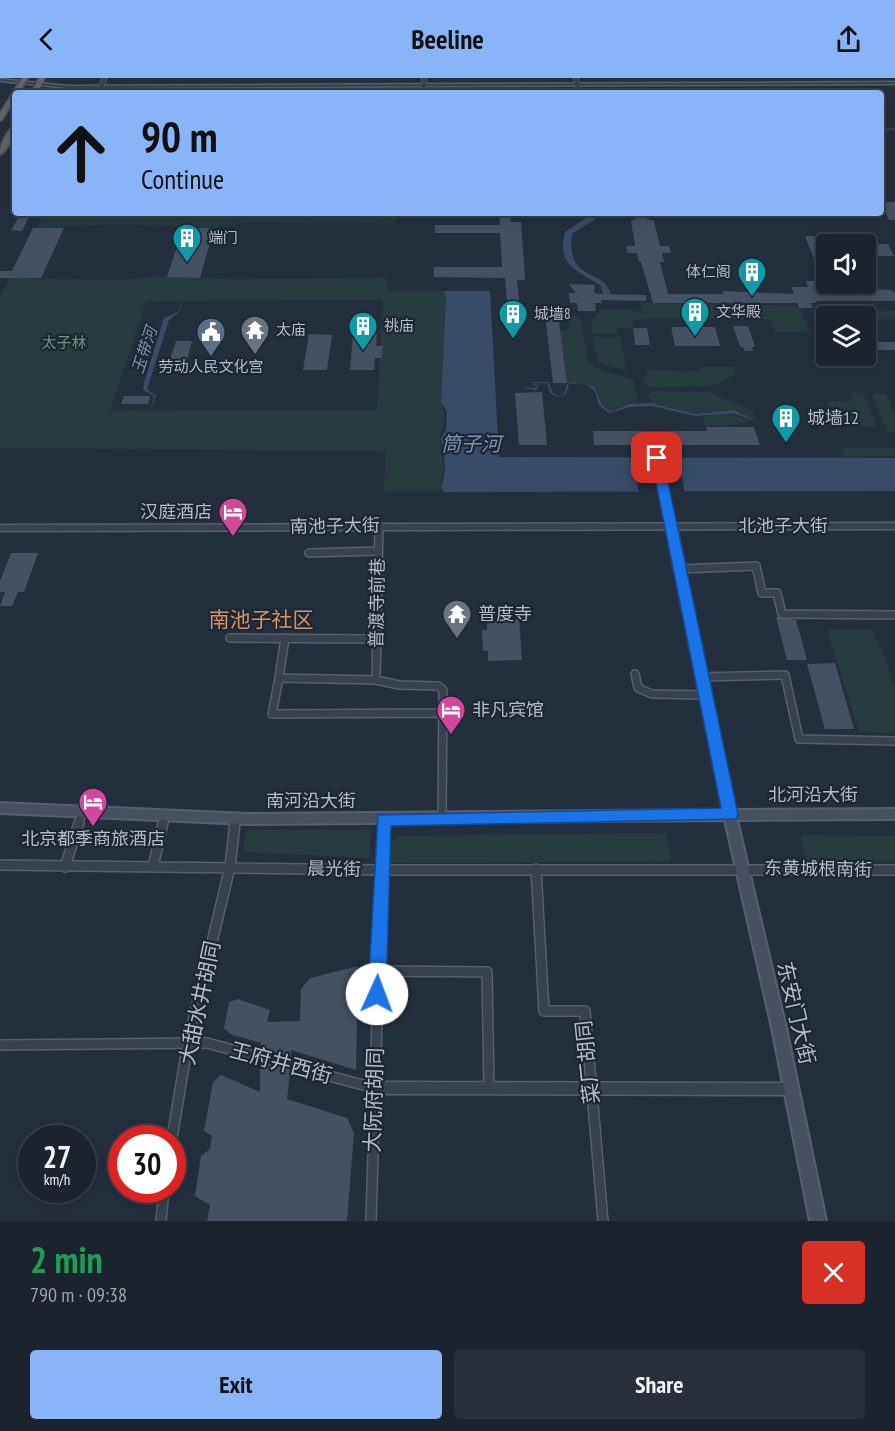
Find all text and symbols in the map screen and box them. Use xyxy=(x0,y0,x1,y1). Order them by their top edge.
text: Beeline xyxy=(411,22,484,56)
icon: back xyxy=(30,23,63,56)
icon: share xyxy=(832,23,865,56)
text: 90 m xyxy=(141,109,218,164)
icon: ahead xyxy=(42,114,120,192)
text: Continue xyxy=(141,162,224,196)
building icon: 端门 xyxy=(171,222,203,264)
place label: 端门 xyxy=(208,228,238,247)
map controls xyxy=(816,234,876,366)
button: sound xyxy=(816,234,876,294)
building icon: 体仁阁 xyxy=(736,256,768,298)
place label: 体仁阁 xyxy=(686,262,731,281)
building icon: 文华殿 xyxy=(679,296,711,338)
building icon: 城墙8 xyxy=(497,298,529,340)
place label: 文华殿 xyxy=(716,302,761,321)
place label: 城墙8 xyxy=(534,304,571,323)
button: layers xyxy=(816,306,876,366)
building icon: 祧庙 xyxy=(347,310,379,352)
temple icon: 太庙 xyxy=(239,314,271,356)
public building icon: 劳动人民文化宫 xyxy=(195,316,227,358)
place label: 祧庙 xyxy=(384,316,414,335)
place label: 太庙 xyxy=(276,320,306,339)
water label: 玉带河 xyxy=(127,321,162,376)
park label: 太子林 xyxy=(41,333,87,352)
place label: 劳动人民文化宫 xyxy=(158,357,264,376)
building icon: 城墙12 xyxy=(770,402,802,444)
place label: 城墙12 xyxy=(807,406,859,429)
water label: 筒子河 xyxy=(441,431,505,457)
pin xyxy=(631,432,682,483)
icon: arrive xyxy=(640,441,673,474)
hotel icon: 汉庭酒店 xyxy=(217,496,249,538)
place label: 汉庭酒店 xyxy=(140,500,212,523)
street label: 南池子大街 xyxy=(290,513,380,538)
street label: 北池子大街 xyxy=(738,514,828,537)
street label: 普渡寺前巷 xyxy=(364,558,389,648)
temple icon: 普度寺 xyxy=(441,598,473,640)
place label: 普度寺 xyxy=(478,602,532,625)
district label: 南池子社区 xyxy=(209,606,314,633)
hotel icon: 非凡宾馆 xyxy=(435,694,467,736)
place label: 非凡宾馆 xyxy=(472,698,544,721)
street label: 北河沿大街 xyxy=(768,783,858,806)
hotel icon: 北京都季商旅酒店 xyxy=(77,786,109,828)
street label: 南河沿大街 xyxy=(266,789,356,812)
place label: 北京都季商旅酒店 xyxy=(21,827,165,850)
street label: 东黄城根南街 xyxy=(764,856,872,881)
street label: 晨光街 xyxy=(307,857,361,880)
street label: 大甜水井胡同 xyxy=(173,938,226,1067)
street label: 东安门大街 xyxy=(772,959,821,1067)
position arrow xyxy=(345,962,409,1026)
street label: 菜厂胡同 xyxy=(570,1019,605,1105)
street label: 王府井西街 xyxy=(227,1036,335,1089)
street label: 大阮府胡同 xyxy=(358,1047,389,1153)
speed limit sign: 30 xyxy=(108,1125,186,1203)
text: 27 xyxy=(43,1137,71,1176)
text: km/h xyxy=(44,1170,70,1189)
text: 2 min xyxy=(30,1236,103,1283)
button: close xyxy=(802,1241,865,1304)
text: 790 m · 09:38 xyxy=(30,1282,127,1308)
button: Exit xyxy=(30,1350,442,1419)
button: Share xyxy=(454,1350,865,1419)

